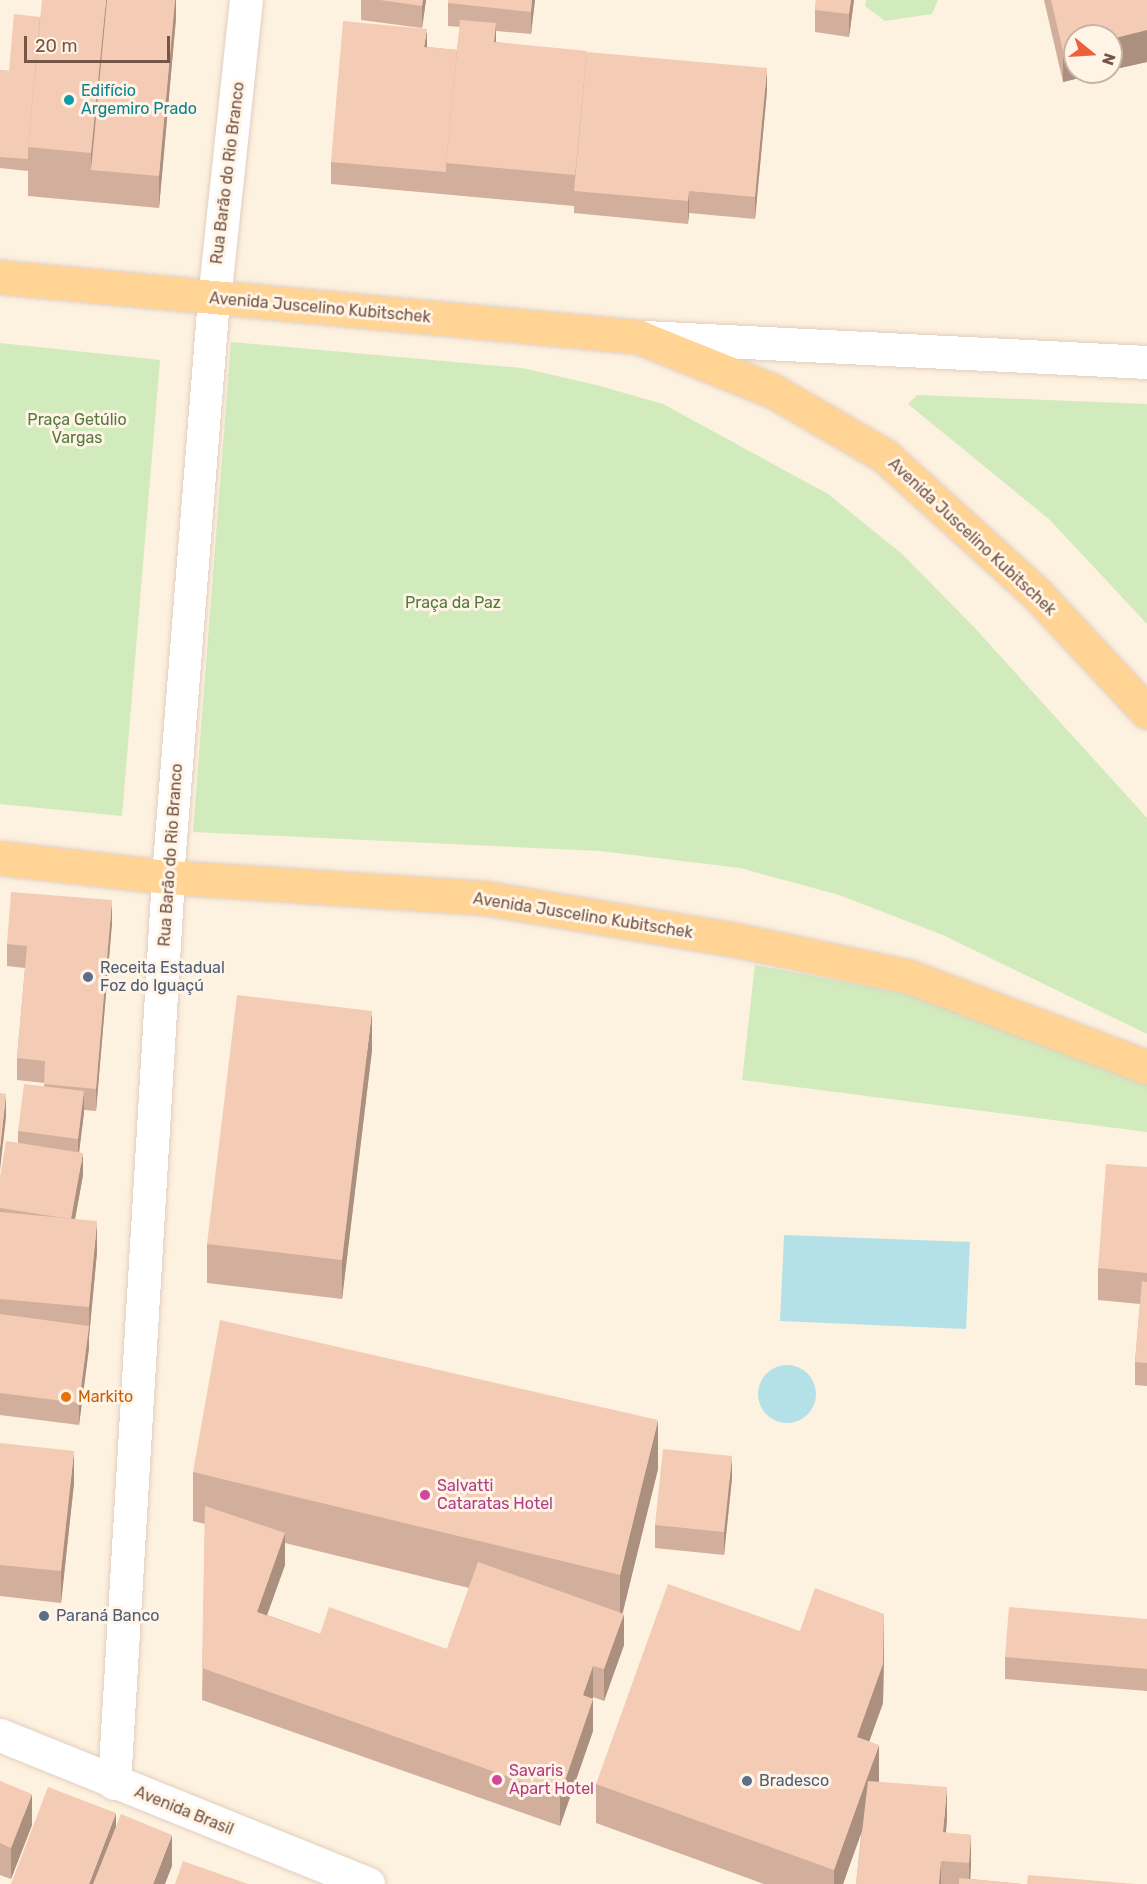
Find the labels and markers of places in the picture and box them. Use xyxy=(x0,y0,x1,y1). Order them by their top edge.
place label: Edifício Argemiro Prado xyxy=(81,81,197,119)
marker: Edifício Argemiro Prado xyxy=(62,93,76,107)
place label: Receita Estadual Foz do Iguaçú xyxy=(100,958,225,996)
marker: Receita Estadual Foz do Iguaçú xyxy=(81,970,95,984)
place label: Markito xyxy=(78,1387,133,1407)
marker: Markito xyxy=(59,1390,73,1404)
place label: Salvatti Cataratas Hotel xyxy=(437,1476,553,1514)
marker: Salvatti Cataratas Hotel xyxy=(418,1488,432,1502)
place label: Paraná Banco xyxy=(56,1606,159,1626)
marker: Paraná Banco xyxy=(37,1609,51,1623)
place label: Savaris Apart Hotel xyxy=(509,1761,594,1799)
place label: Bradesco xyxy=(759,1771,829,1791)
marker: Savaris Apart Hotel xyxy=(490,1773,504,1787)
marker: Bradesco xyxy=(740,1774,754,1788)

